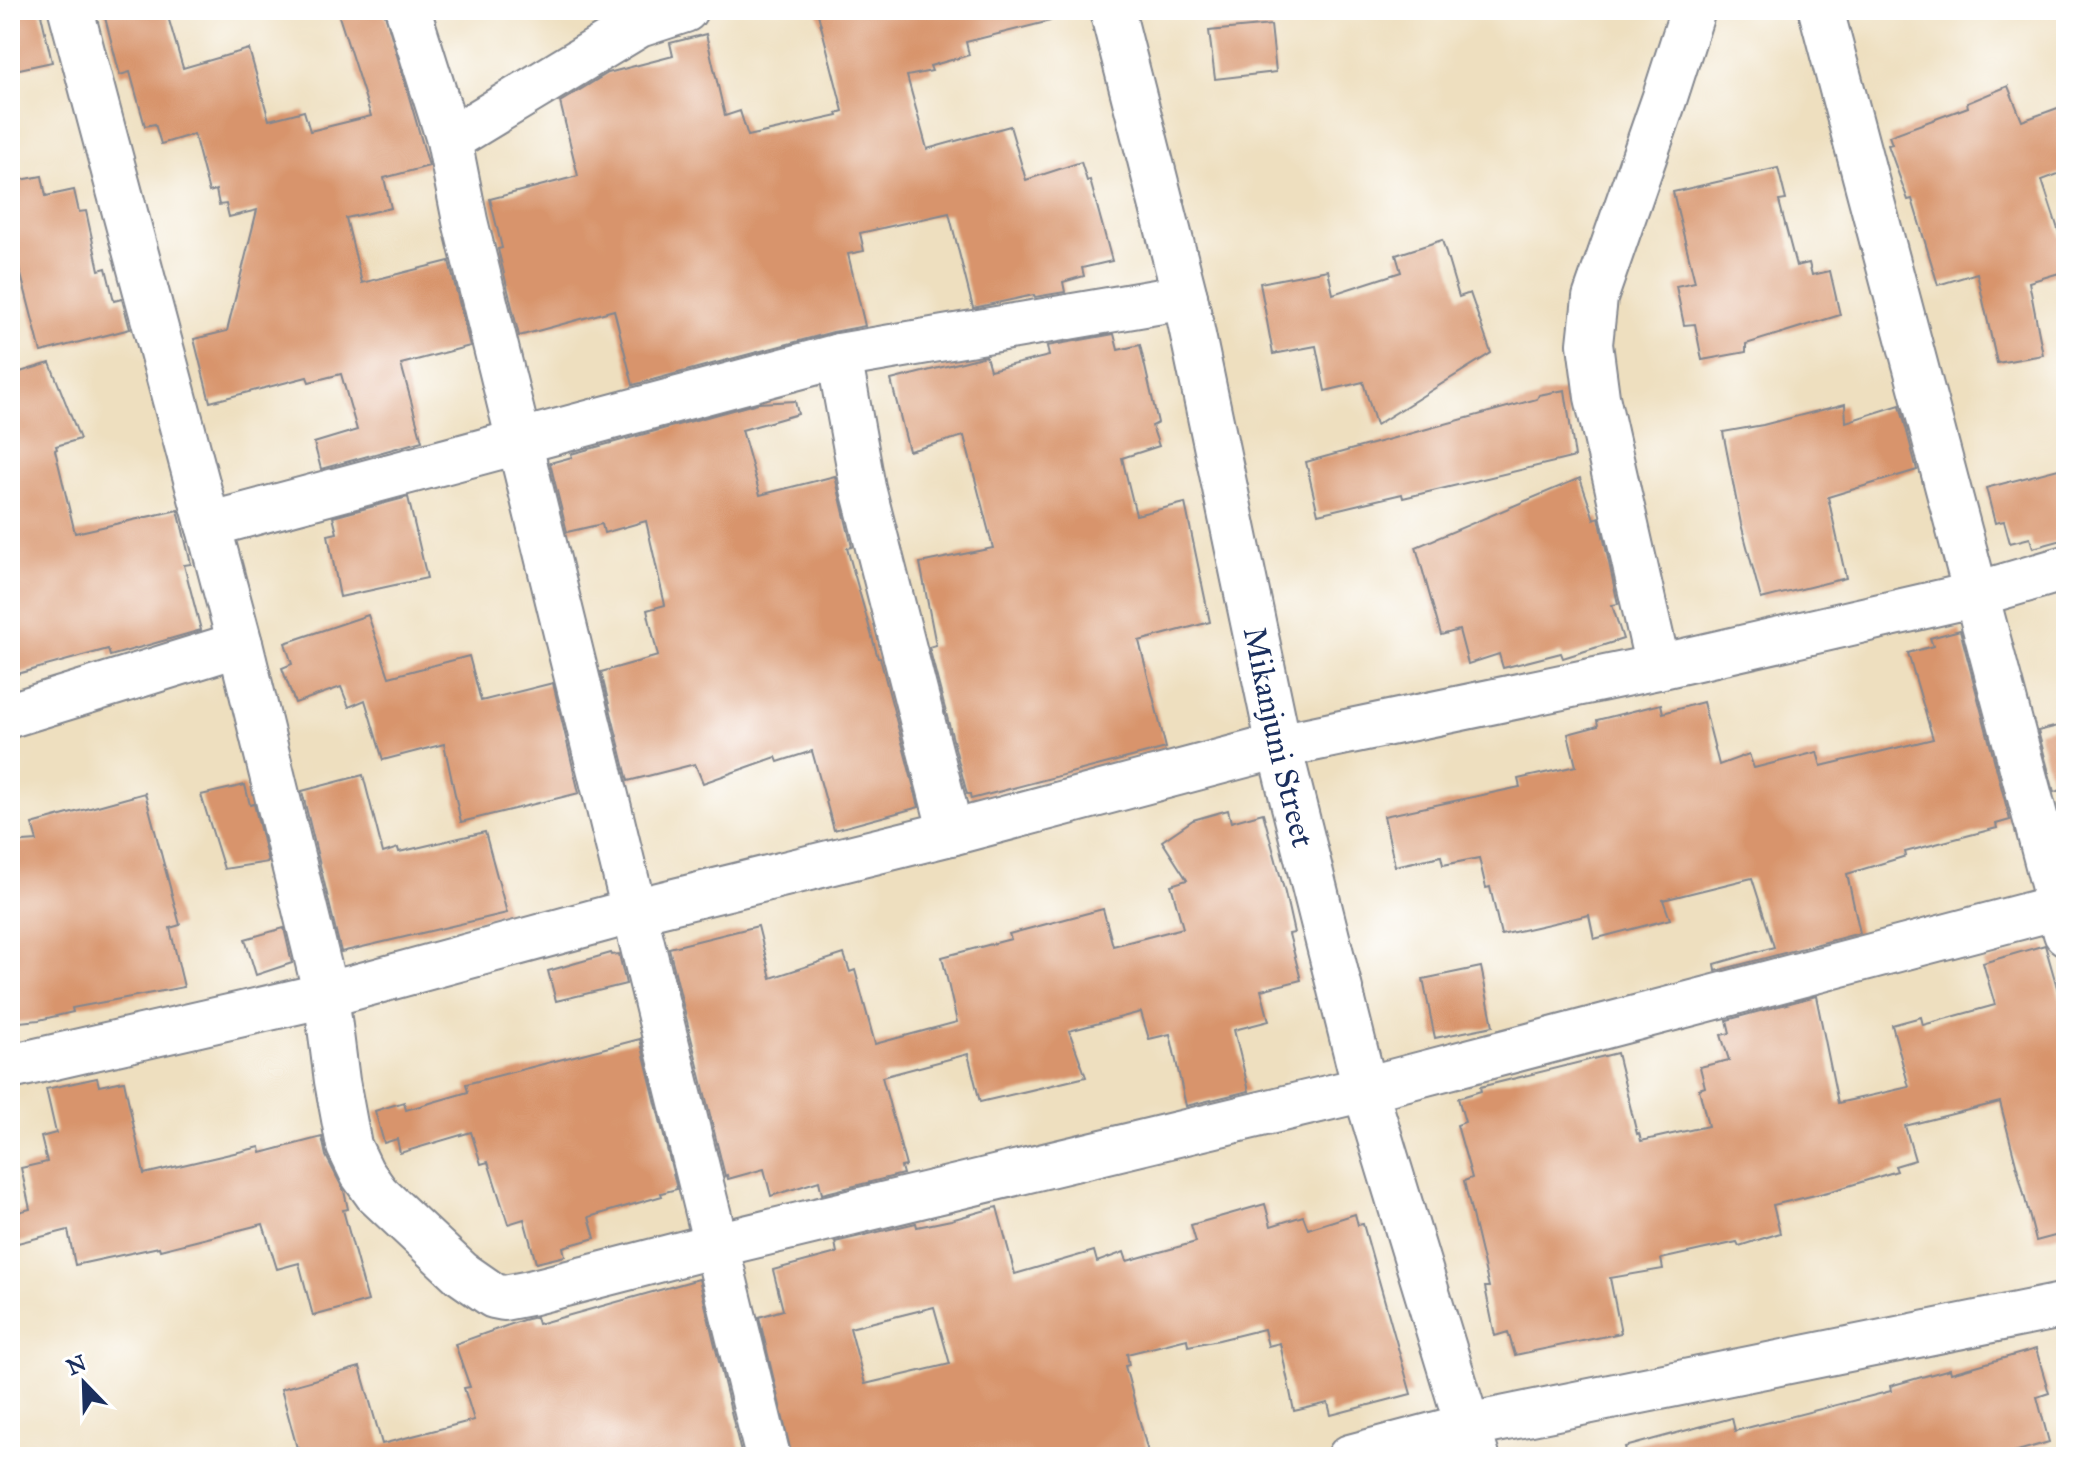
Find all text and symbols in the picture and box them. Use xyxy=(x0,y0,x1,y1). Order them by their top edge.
street label: Mikanjuni Street xyxy=(1235,623,1323,851)
north arrow xyxy=(44,1343,124,1423)
text: N xyxy=(63,1349,91,1381)

